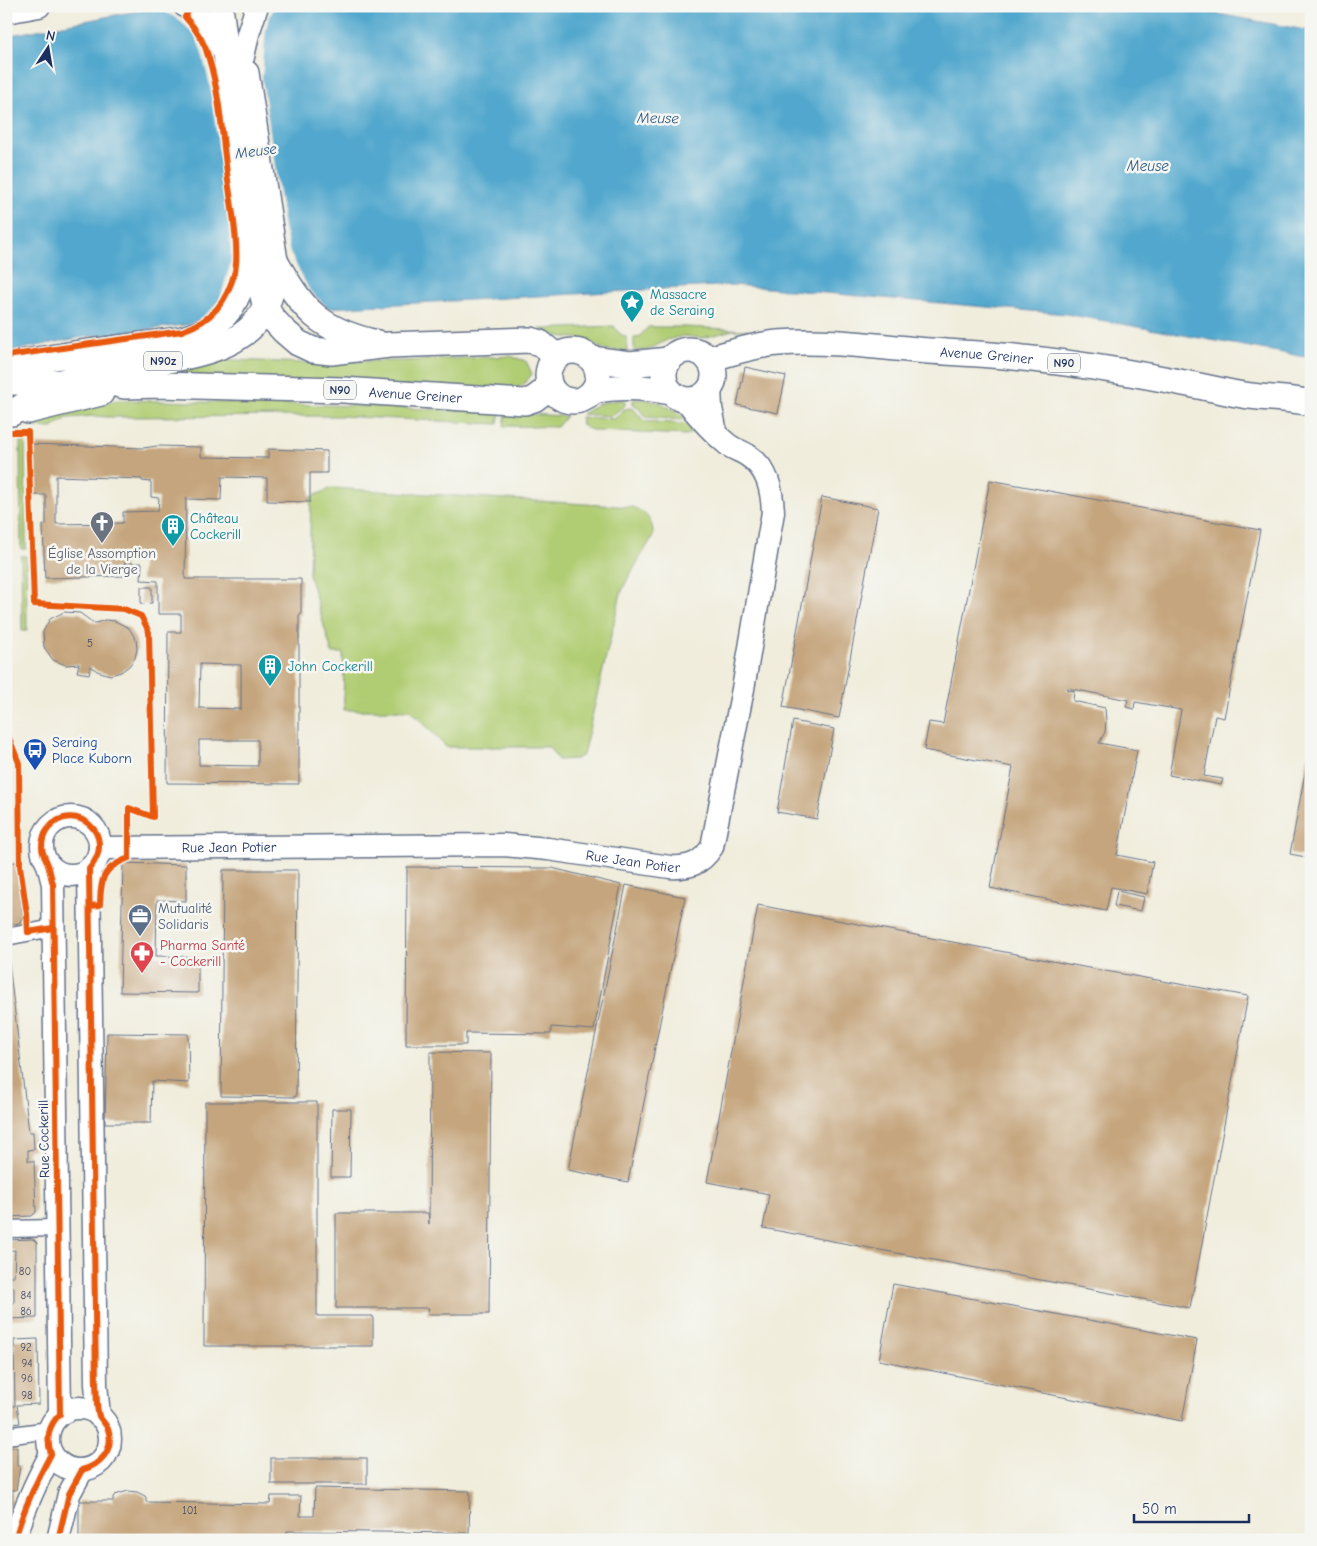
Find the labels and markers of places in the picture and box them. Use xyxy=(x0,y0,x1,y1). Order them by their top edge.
place label: Massacre de Seraing xyxy=(650,286,715,319)
place icon: Massacre de Seraing xyxy=(619,289,645,323)
church icon: Église Assomption de la Vierge xyxy=(89,510,115,544)
place label: Château Cockerill xyxy=(190,510,241,543)
building icon: Château Cockerill xyxy=(160,513,186,547)
place label: Église Assomption de la Vierge xyxy=(48,545,156,578)
building icon: John Cockerill xyxy=(257,653,283,687)
place label: John Cockerill xyxy=(288,658,373,675)
place label: Seraing Place Kuborn xyxy=(52,734,132,767)
bus stop icon: Seraing Place Kuborn xyxy=(22,737,48,771)
place label: Mutualité Solidaris xyxy=(158,900,212,933)
office icon: Mutualité Solidaris xyxy=(127,903,153,937)
place label: Pharma Santé - Cockerill xyxy=(160,937,245,970)
pharmacy icon: Pharma Santé - Cockerill xyxy=(129,940,155,974)

